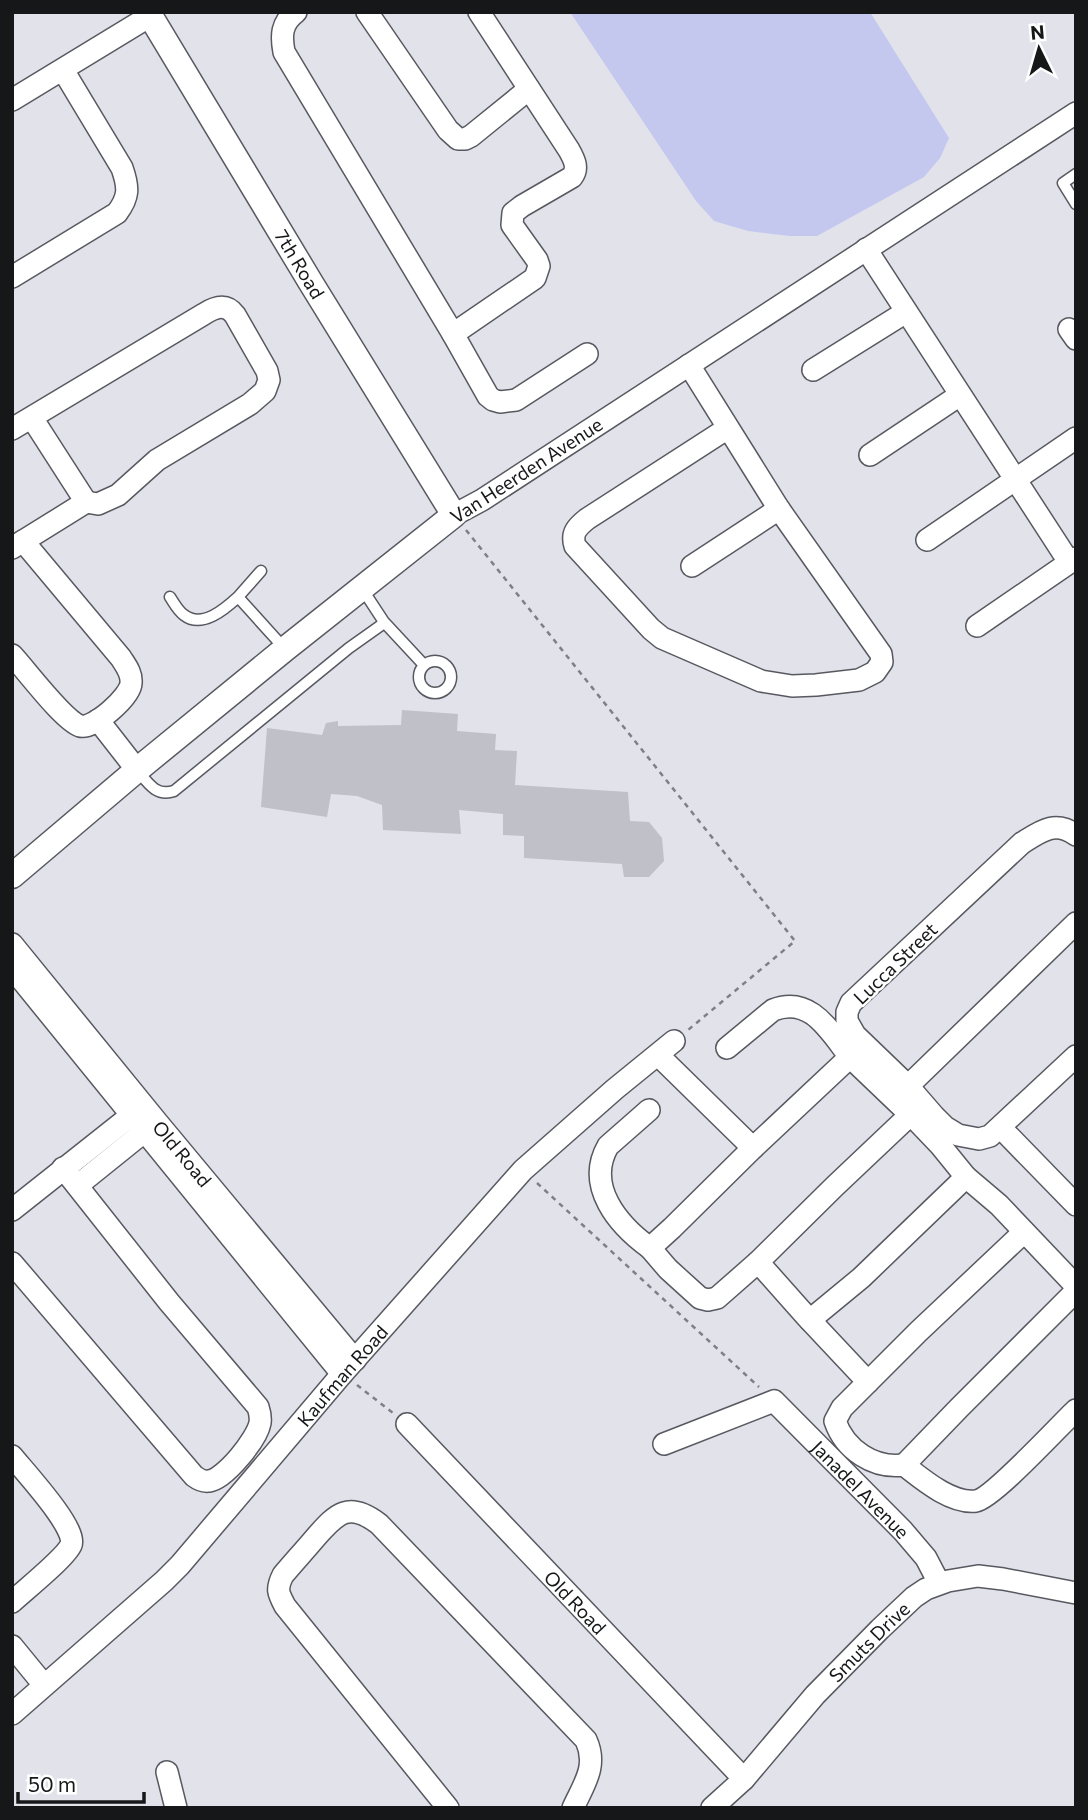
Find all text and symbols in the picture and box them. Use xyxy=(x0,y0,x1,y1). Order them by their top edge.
north arrow xyxy=(1004,14,1074,84)
text: N xyxy=(1029,19,1046,44)
street label: 7th Road xyxy=(270,225,330,303)
street label: Van Heerden Avenue xyxy=(446,412,606,528)
street label: Lucca Street xyxy=(848,917,942,1009)
street label: Old Road xyxy=(149,1115,217,1191)
street label: Kaufman Road xyxy=(292,1320,392,1430)
street label: Janadel Avenue xyxy=(808,1435,915,1543)
street label: Old Road xyxy=(540,1565,611,1638)
street label: Smuts Drive xyxy=(823,1596,914,1686)
scale bar xyxy=(18,1760,144,1804)
text: 50 m xyxy=(28,1771,76,1796)

